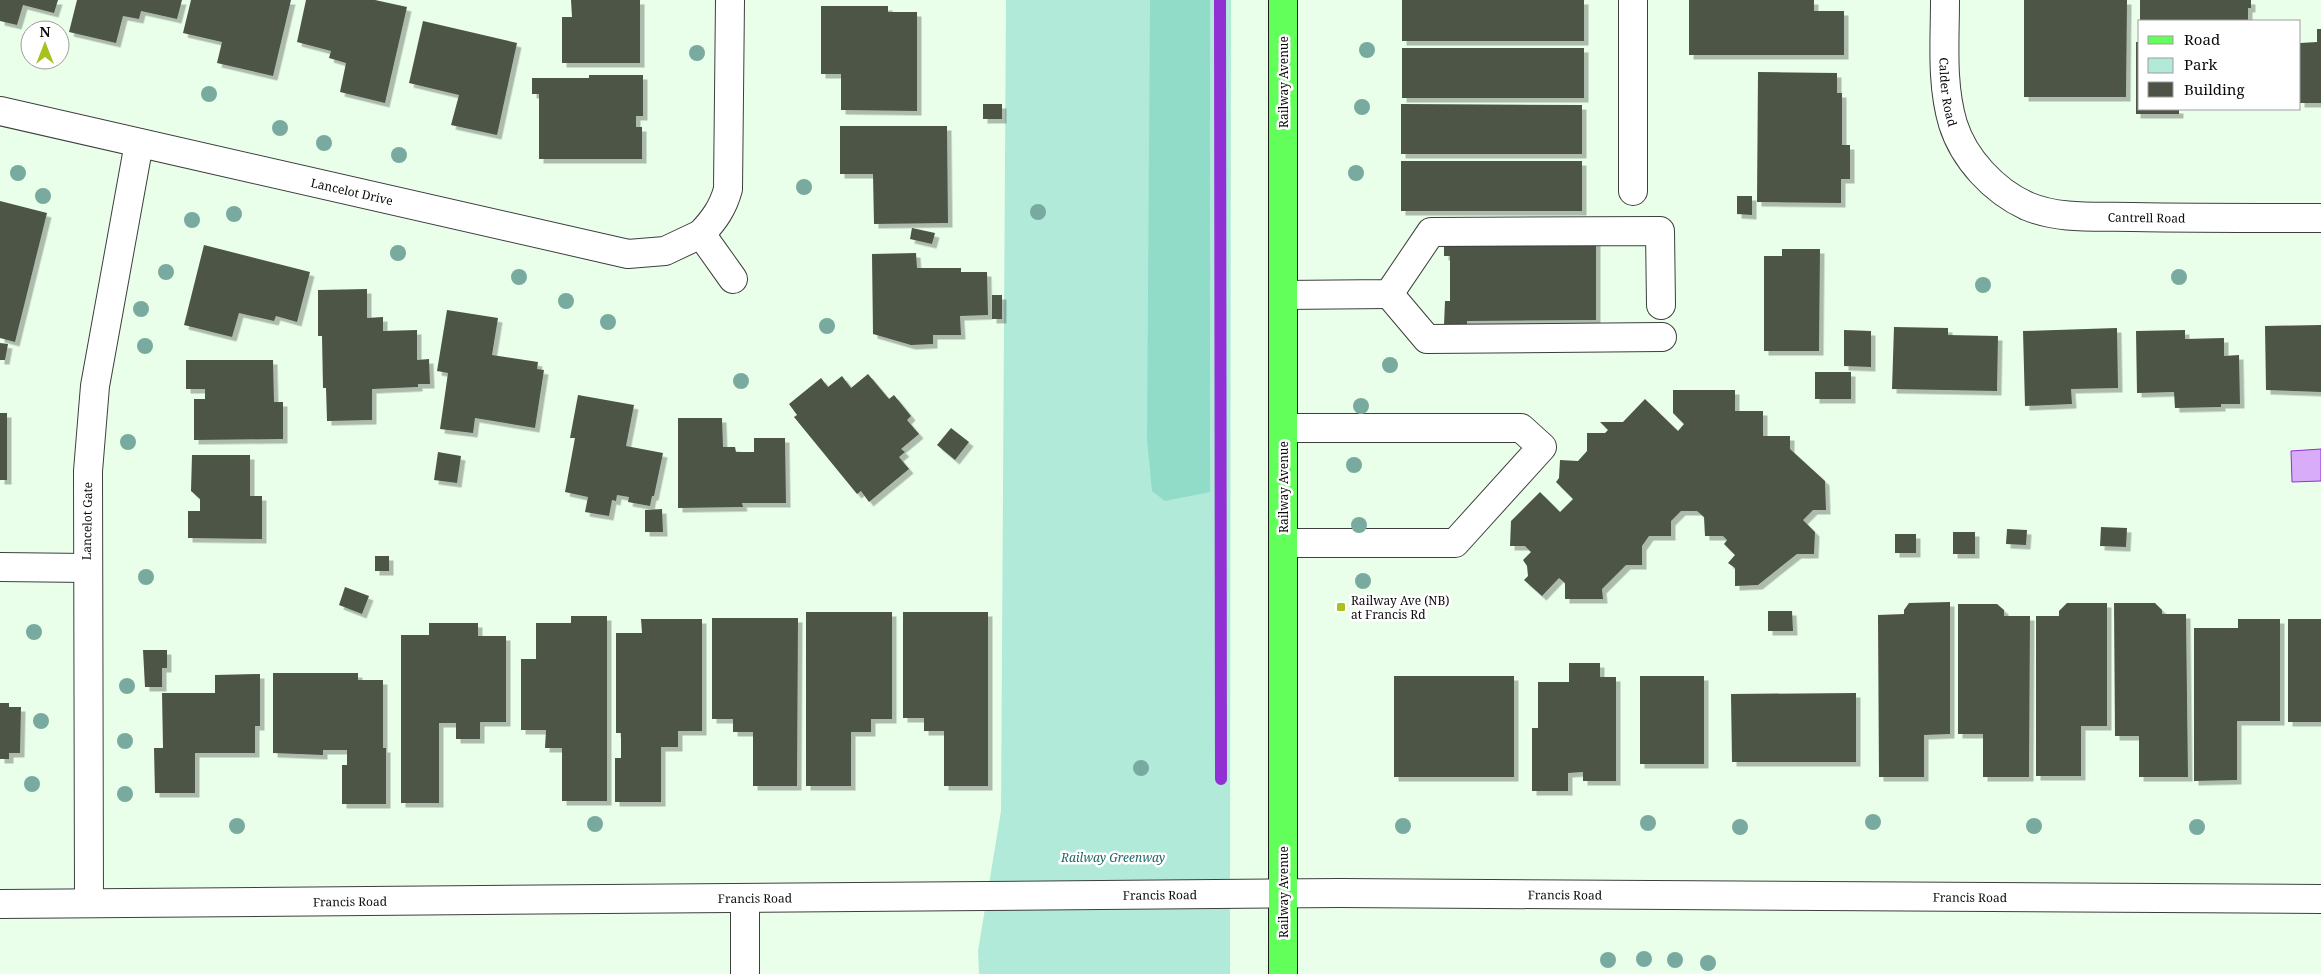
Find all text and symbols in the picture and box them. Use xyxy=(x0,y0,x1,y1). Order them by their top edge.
north arrow xyxy=(20,20,70,70)
legend xyxy=(2138,20,2301,110)
text: N xyxy=(39,22,51,41)
text: Road xyxy=(2184,29,2220,49)
street label: Railway Avenue xyxy=(1275,36,1292,128)
text: Park xyxy=(2184,54,2218,74)
street label: Calder Road xyxy=(1936,57,1962,129)
text: Building xyxy=(2184,79,2245,99)
street label: Lancelot Drive xyxy=(309,174,395,209)
street label: Cantrell Road xyxy=(2108,208,2186,226)
street label: Railway Avenue xyxy=(1275,441,1292,533)
street label: Lancelot Gate xyxy=(78,482,96,560)
place label: Railway Ave (NB) at Francis Rd xyxy=(1351,592,1450,623)
marker: Railway Ave (NB) at Francis Rd xyxy=(1335,601,1347,613)
street label: Railway Avenue xyxy=(1275,846,1292,938)
park label: Railway Greenway xyxy=(1060,849,1165,866)
street label: Francis Road xyxy=(1123,886,1198,903)
street label: Francis Road xyxy=(1528,886,1603,903)
street label: Francis Road xyxy=(1933,888,2008,906)
street label: Francis Road xyxy=(718,889,793,907)
street label: Francis Road xyxy=(313,892,388,910)

